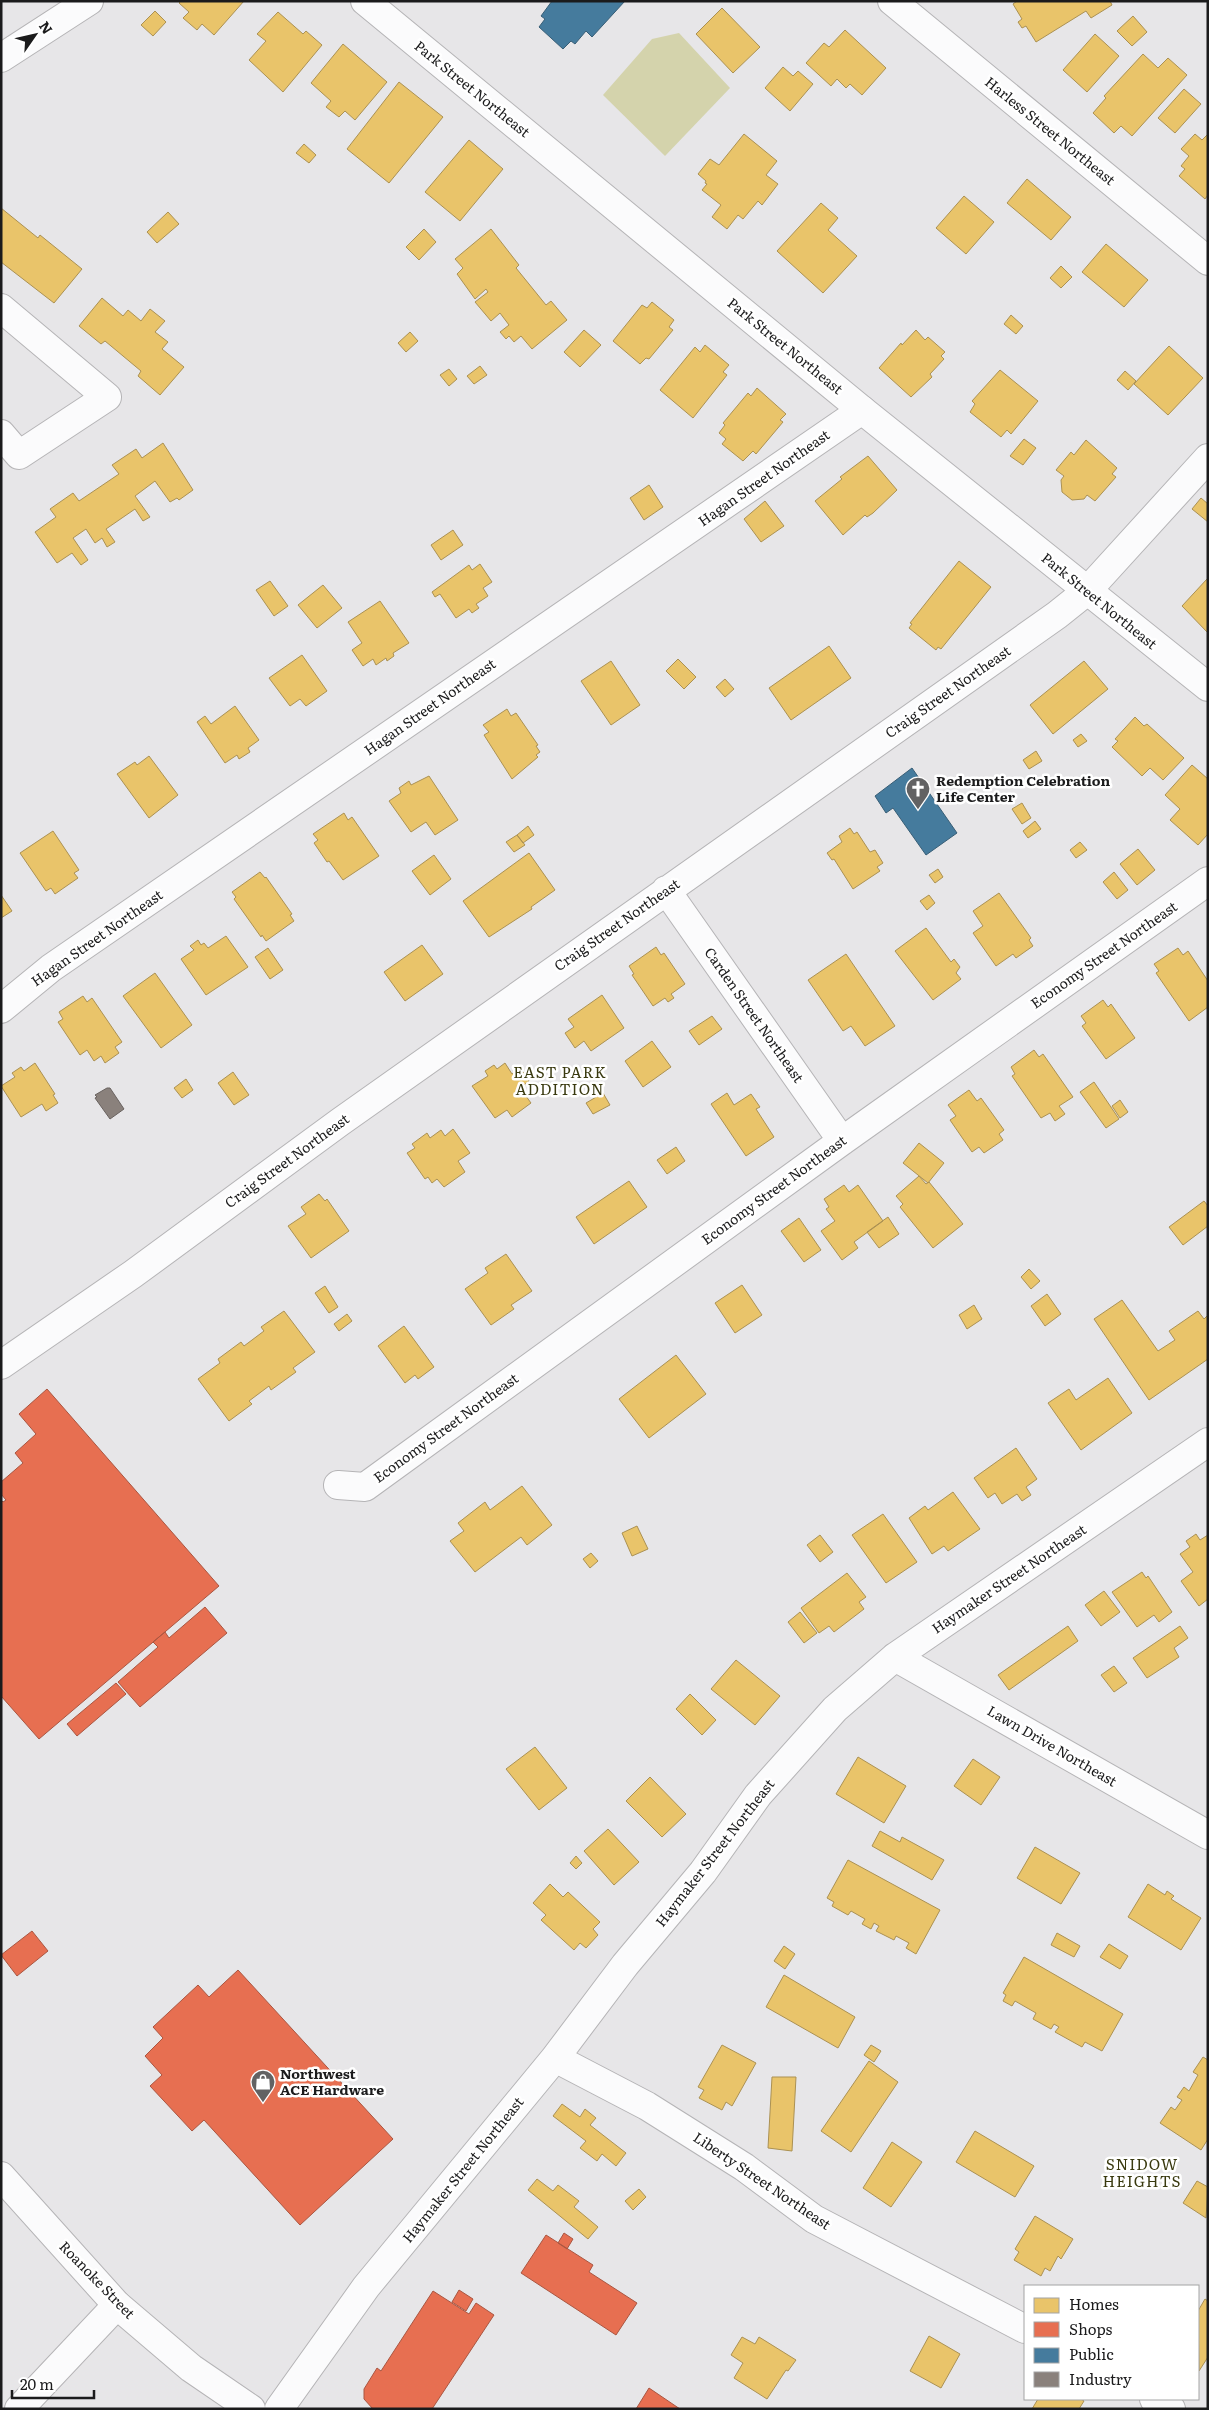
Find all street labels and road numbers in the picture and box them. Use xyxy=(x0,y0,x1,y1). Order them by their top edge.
street label: Park Street Northeast xyxy=(411,35,535,141)
street label: Harless Street Northeast xyxy=(981,71,1120,189)
street label: Park Street Northeast xyxy=(724,292,848,398)
street label: Hagan Street Northeast xyxy=(694,424,833,530)
street label: Park Street Northeast xyxy=(1038,547,1162,653)
street label: Craig Street Northeast xyxy=(881,640,1015,742)
street label: Hagan Street Northeast xyxy=(360,653,499,759)
street label: Craig Street Northeast xyxy=(550,873,684,975)
street label: Hagan Street Northeast xyxy=(27,884,166,990)
street label: Economy Street Northeast xyxy=(1026,896,1181,1012)
street label: Carden Street Northeast xyxy=(700,943,809,1086)
street label: Craig Street Northeast xyxy=(220,1108,353,1212)
street label: Economy Street Northeast xyxy=(697,1130,850,1249)
street label: Economy Street Northeast xyxy=(369,1368,522,1487)
street label: Haymaker Street Northeast xyxy=(927,1519,1090,1638)
street label: Lawn Drive Northeast xyxy=(984,1700,1121,1791)
street label: Haymaker Street Northeast xyxy=(650,1774,778,1930)
street label: Haymaker Street Northeast xyxy=(397,2092,528,2247)
street label: Liberty Street Northeast xyxy=(690,2127,836,2234)
street label: Roanoke Street xyxy=(55,2236,140,2323)

